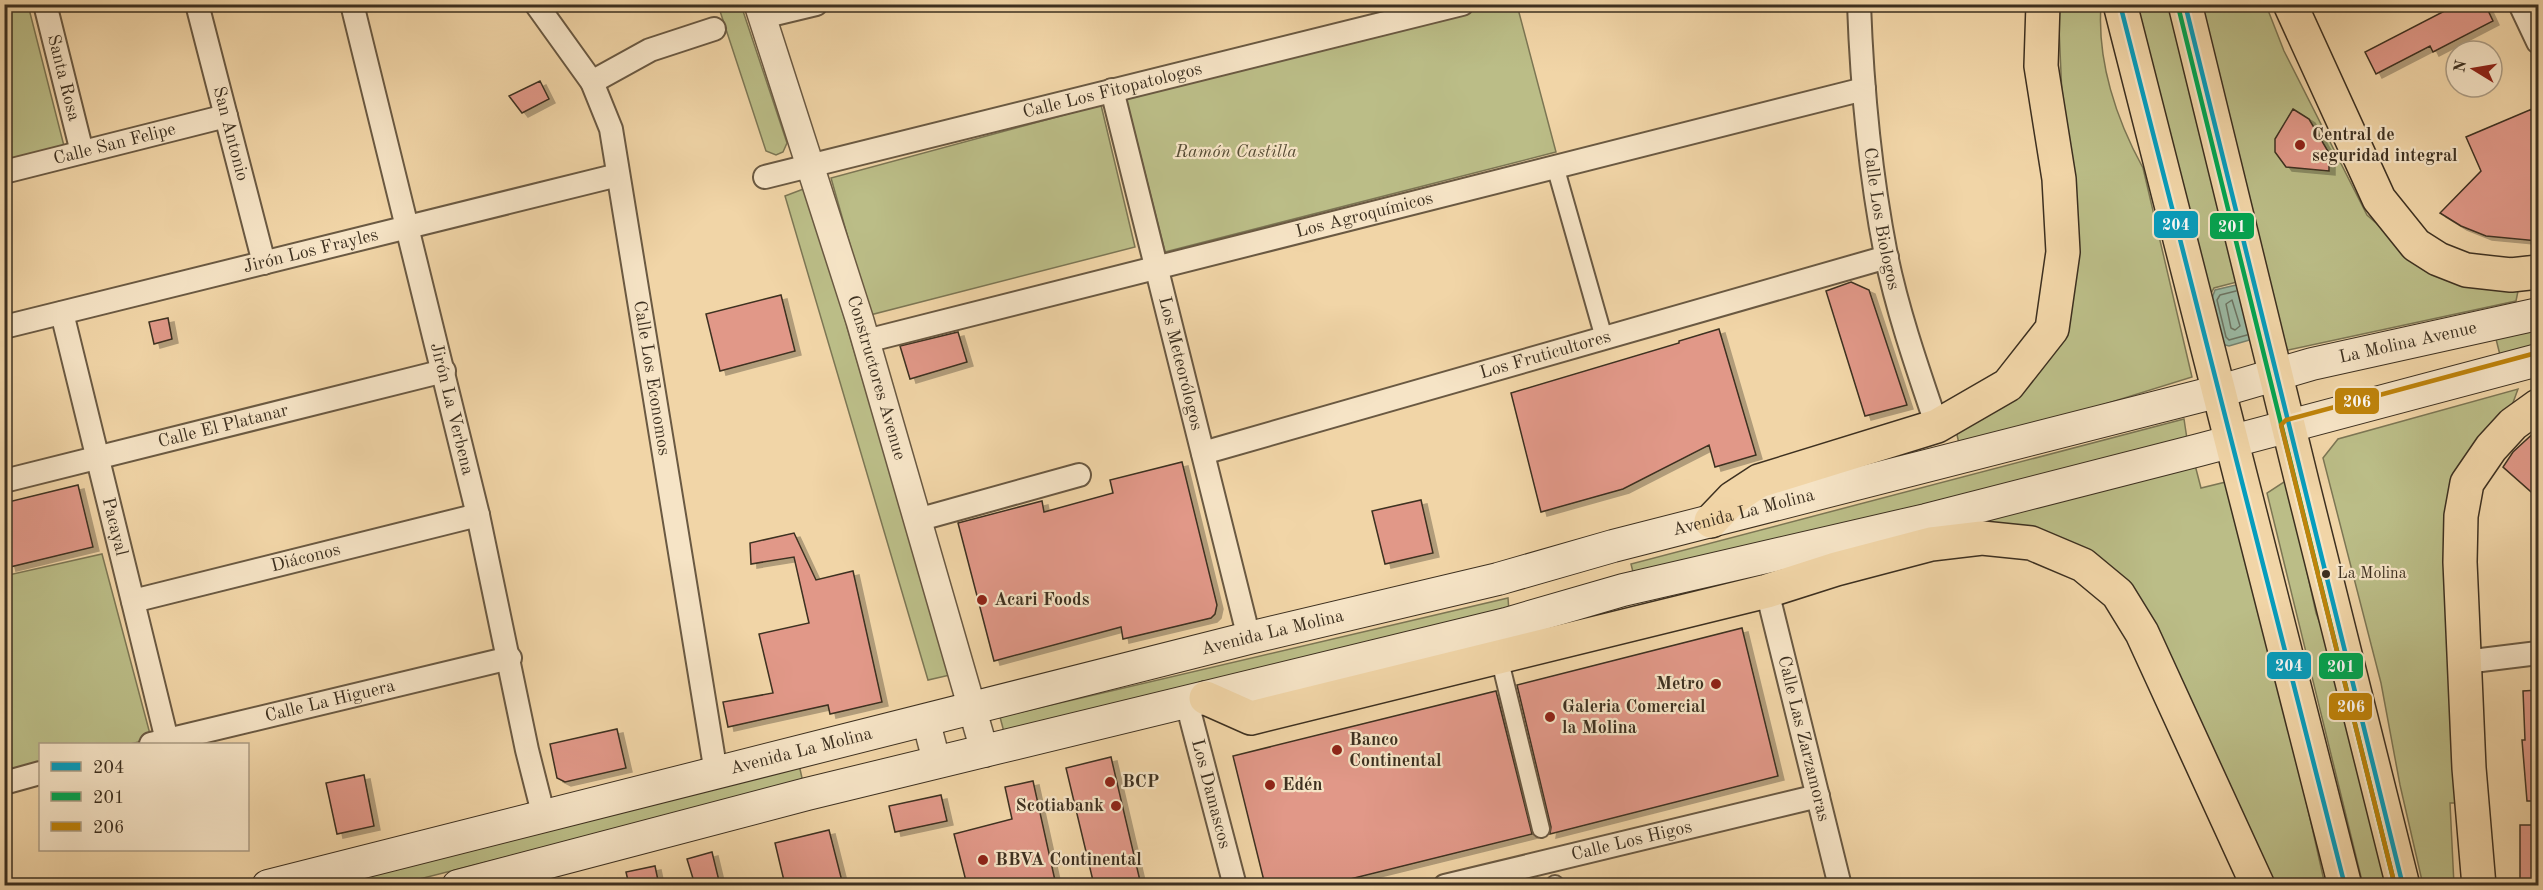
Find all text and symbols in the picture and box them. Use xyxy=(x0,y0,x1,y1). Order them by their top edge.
street label: Santa Rosa xyxy=(44,33,83,123)
north arrow xyxy=(2444,39,2504,99)
text: N xyxy=(2452,58,2470,74)
street label: Calle Los Fitopatologos xyxy=(1021,60,1204,122)
street label: San Antonio xyxy=(210,84,251,183)
street label: Calle San Felipe xyxy=(52,120,178,168)
place label: Central de seguridad integral xyxy=(2312,126,2458,165)
marker: Central de seguridad integral xyxy=(2293,138,2307,152)
park label: Ramón Castilla xyxy=(1174,143,1297,161)
street label: Calle Los Biologos xyxy=(1861,146,1903,292)
street label: Los Agroquímicos xyxy=(1294,189,1435,241)
line badge: 204 xyxy=(2153,210,2199,239)
line badge: 201 xyxy=(2209,212,2255,240)
text: 204 xyxy=(2162,218,2190,234)
text: 201 xyxy=(2218,220,2246,236)
street label: Jirón Los Frayles xyxy=(241,226,380,276)
street label: Constructores Avenue xyxy=(843,293,909,462)
street label: Los Meteorólogos xyxy=(1155,295,1206,433)
street label: Calle Los Economos xyxy=(630,299,673,457)
street label: La Molina Avenue xyxy=(2337,319,2479,367)
street label: Los Fruticultores xyxy=(1478,328,1613,382)
street label: Jirón La Verbena xyxy=(427,341,477,477)
line badge: 206 xyxy=(2334,387,2380,415)
text: 206 xyxy=(2343,395,2371,411)
street label: Calle El Platanar xyxy=(156,401,291,451)
street label: Avenida La Molina xyxy=(1670,486,1816,539)
street label: Pacayal xyxy=(99,496,130,558)
street label: Diáconos xyxy=(269,541,343,575)
place label: La Molina xyxy=(2337,566,2407,582)
marker: La Molina xyxy=(2320,568,2332,580)
place label: Acari Foods xyxy=(994,591,1090,609)
marker: Acari Foods xyxy=(975,593,989,607)
street label: Avenida La Molina xyxy=(1199,607,1346,659)
line badge: 204 xyxy=(2266,651,2312,680)
line badge: 201 xyxy=(2318,652,2364,680)
street label: Calle Las Zarzamoras xyxy=(1774,654,1833,823)
text: 204 xyxy=(2275,659,2303,675)
text: 201 xyxy=(2327,660,2355,676)
place label: Metro xyxy=(1656,675,1704,693)
street label: Calle La Higuera xyxy=(263,677,397,725)
marker: Metro xyxy=(1709,677,1723,691)
line badge: 206 xyxy=(2328,692,2373,721)
place label: Galeria Comercial la Molina xyxy=(1562,698,1706,737)
text: 206 xyxy=(2337,700,2365,716)
marker: Galeria Comercial la Molina xyxy=(1543,710,1557,724)
street label: Avenida La Molina xyxy=(728,725,874,778)
place label: Banco Continental xyxy=(1349,731,1442,770)
street label: Los Damascos xyxy=(1188,737,1234,851)
legend xyxy=(39,743,249,851)
marker: Banco Continental xyxy=(1330,743,1344,757)
text: 204 xyxy=(93,759,124,777)
place label: BCP xyxy=(1122,773,1159,791)
marker: BCP xyxy=(1103,775,1117,789)
place label: Edén xyxy=(1282,776,1323,794)
marker: Edén xyxy=(1263,778,1277,792)
text: 201 xyxy=(93,789,124,807)
place label: Scotiabank xyxy=(1016,797,1104,815)
marker: Scotiabank xyxy=(1109,799,1123,813)
street label: Calle Los Higos xyxy=(1570,818,1694,864)
text: 206 xyxy=(93,819,124,837)
place label: BBVA Continental xyxy=(995,851,1142,869)
marker: BBVA Continental xyxy=(976,853,990,867)

